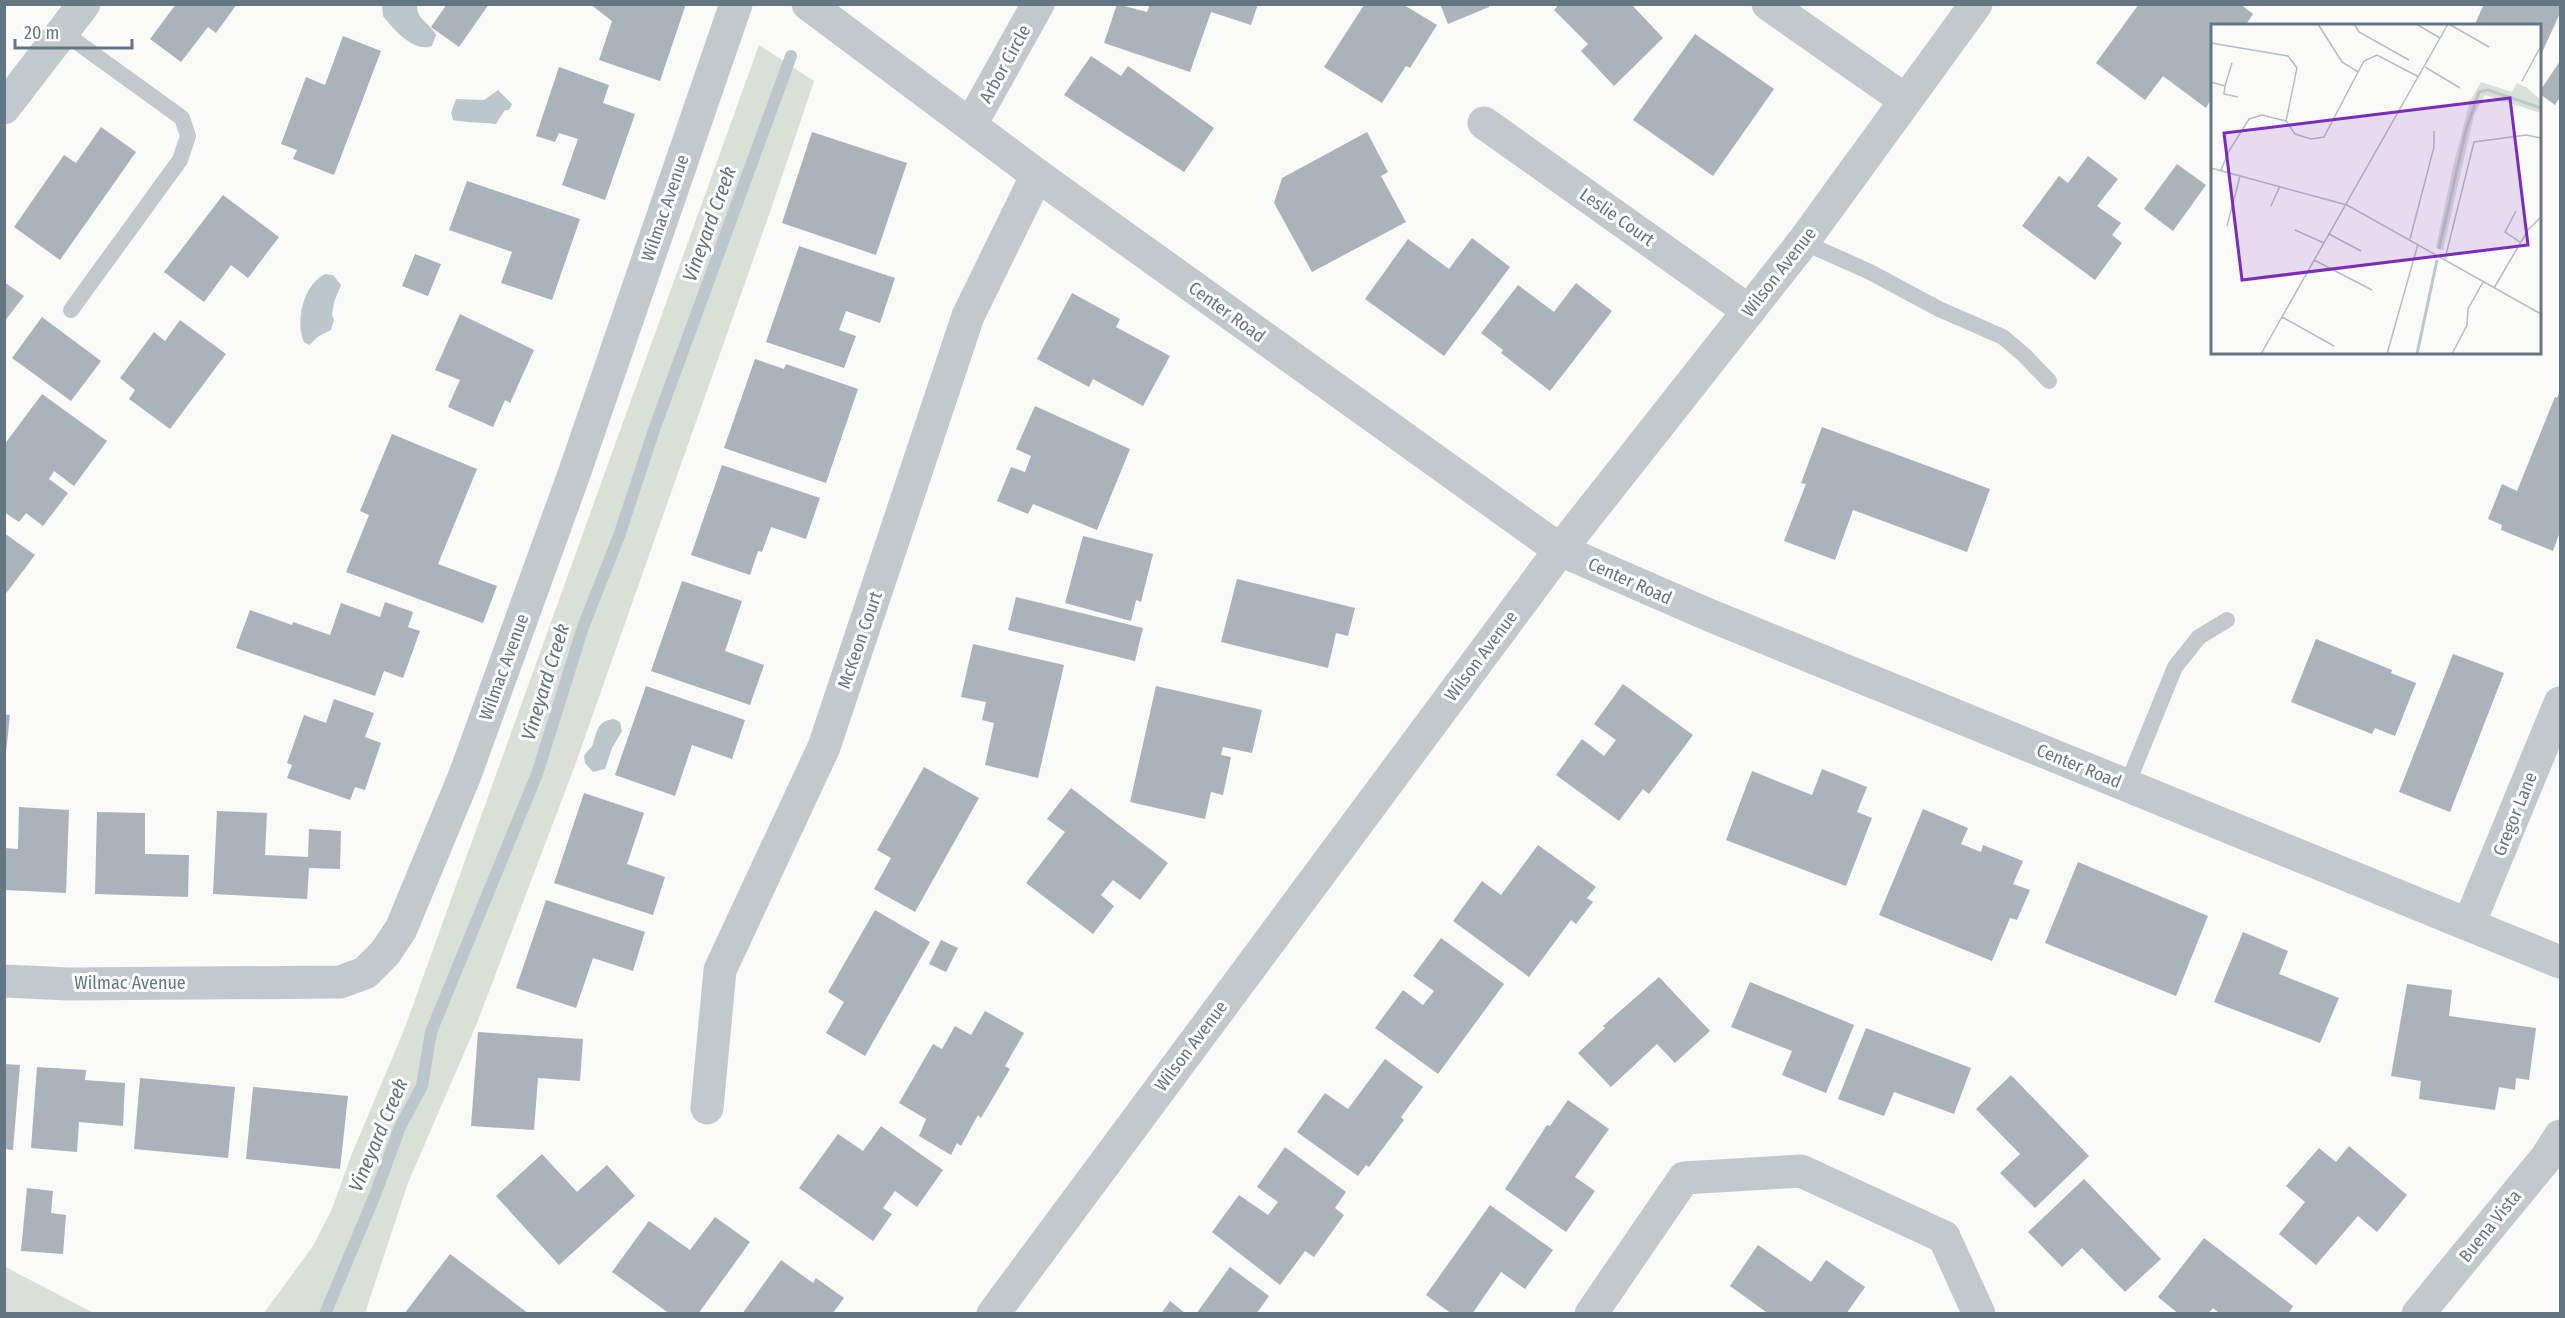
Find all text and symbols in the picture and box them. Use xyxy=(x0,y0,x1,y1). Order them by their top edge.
scale bar xyxy=(15,12,132,50)
street label: Arbor Circle xyxy=(975,21,1036,107)
text: 20 m xyxy=(24,22,59,44)
inset map xyxy=(2211,24,2541,354)
street label: Wilmac Avenue xyxy=(636,152,694,264)
water label: Vineyard Creek xyxy=(677,163,741,285)
street label: Leslie Court xyxy=(1575,183,1659,251)
street label: Wilson Avenue xyxy=(1737,223,1821,321)
street label: Center Road xyxy=(1184,277,1270,347)
street label: Center Road xyxy=(1585,553,1675,609)
street label: McKeon Court xyxy=(833,588,887,692)
street label: Wilson Avenue xyxy=(1440,606,1522,706)
street label: Wilmac Avenue xyxy=(475,611,533,723)
water label: Vineyard Creek xyxy=(516,621,574,743)
street label: Center Road xyxy=(2033,739,2125,793)
street label: Gregor Lane xyxy=(2488,769,2542,859)
street label: Wilmac Avenue xyxy=(74,972,186,994)
street label: Wilson Avenue xyxy=(1150,996,1232,1096)
water label: Vineyard Creek xyxy=(343,1075,413,1195)
street label: Buena Vista xyxy=(2454,1185,2526,1267)

